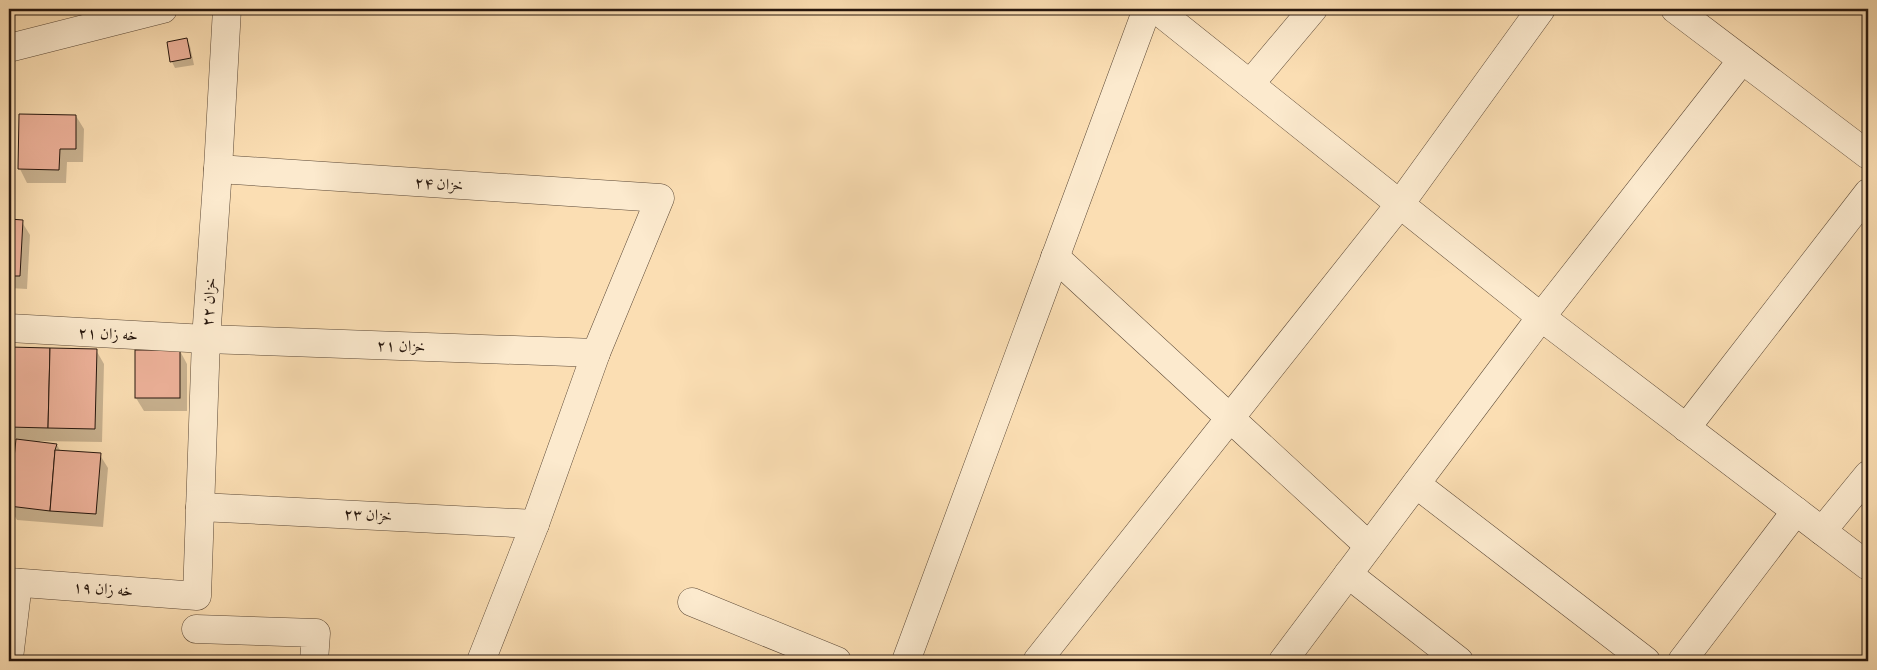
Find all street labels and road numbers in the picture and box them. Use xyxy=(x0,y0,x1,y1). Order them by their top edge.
street label: خزان ۲۴ xyxy=(414,172,464,196)
street label: خزان ۲۲ xyxy=(197,277,221,327)
street label: خه زان ۲۱ xyxy=(77,322,139,346)
street label: خزان ۲۱ xyxy=(376,335,426,357)
street label: خزان ۲۳ xyxy=(343,504,393,526)
street label: خه زان ۱۹ xyxy=(72,577,134,601)

